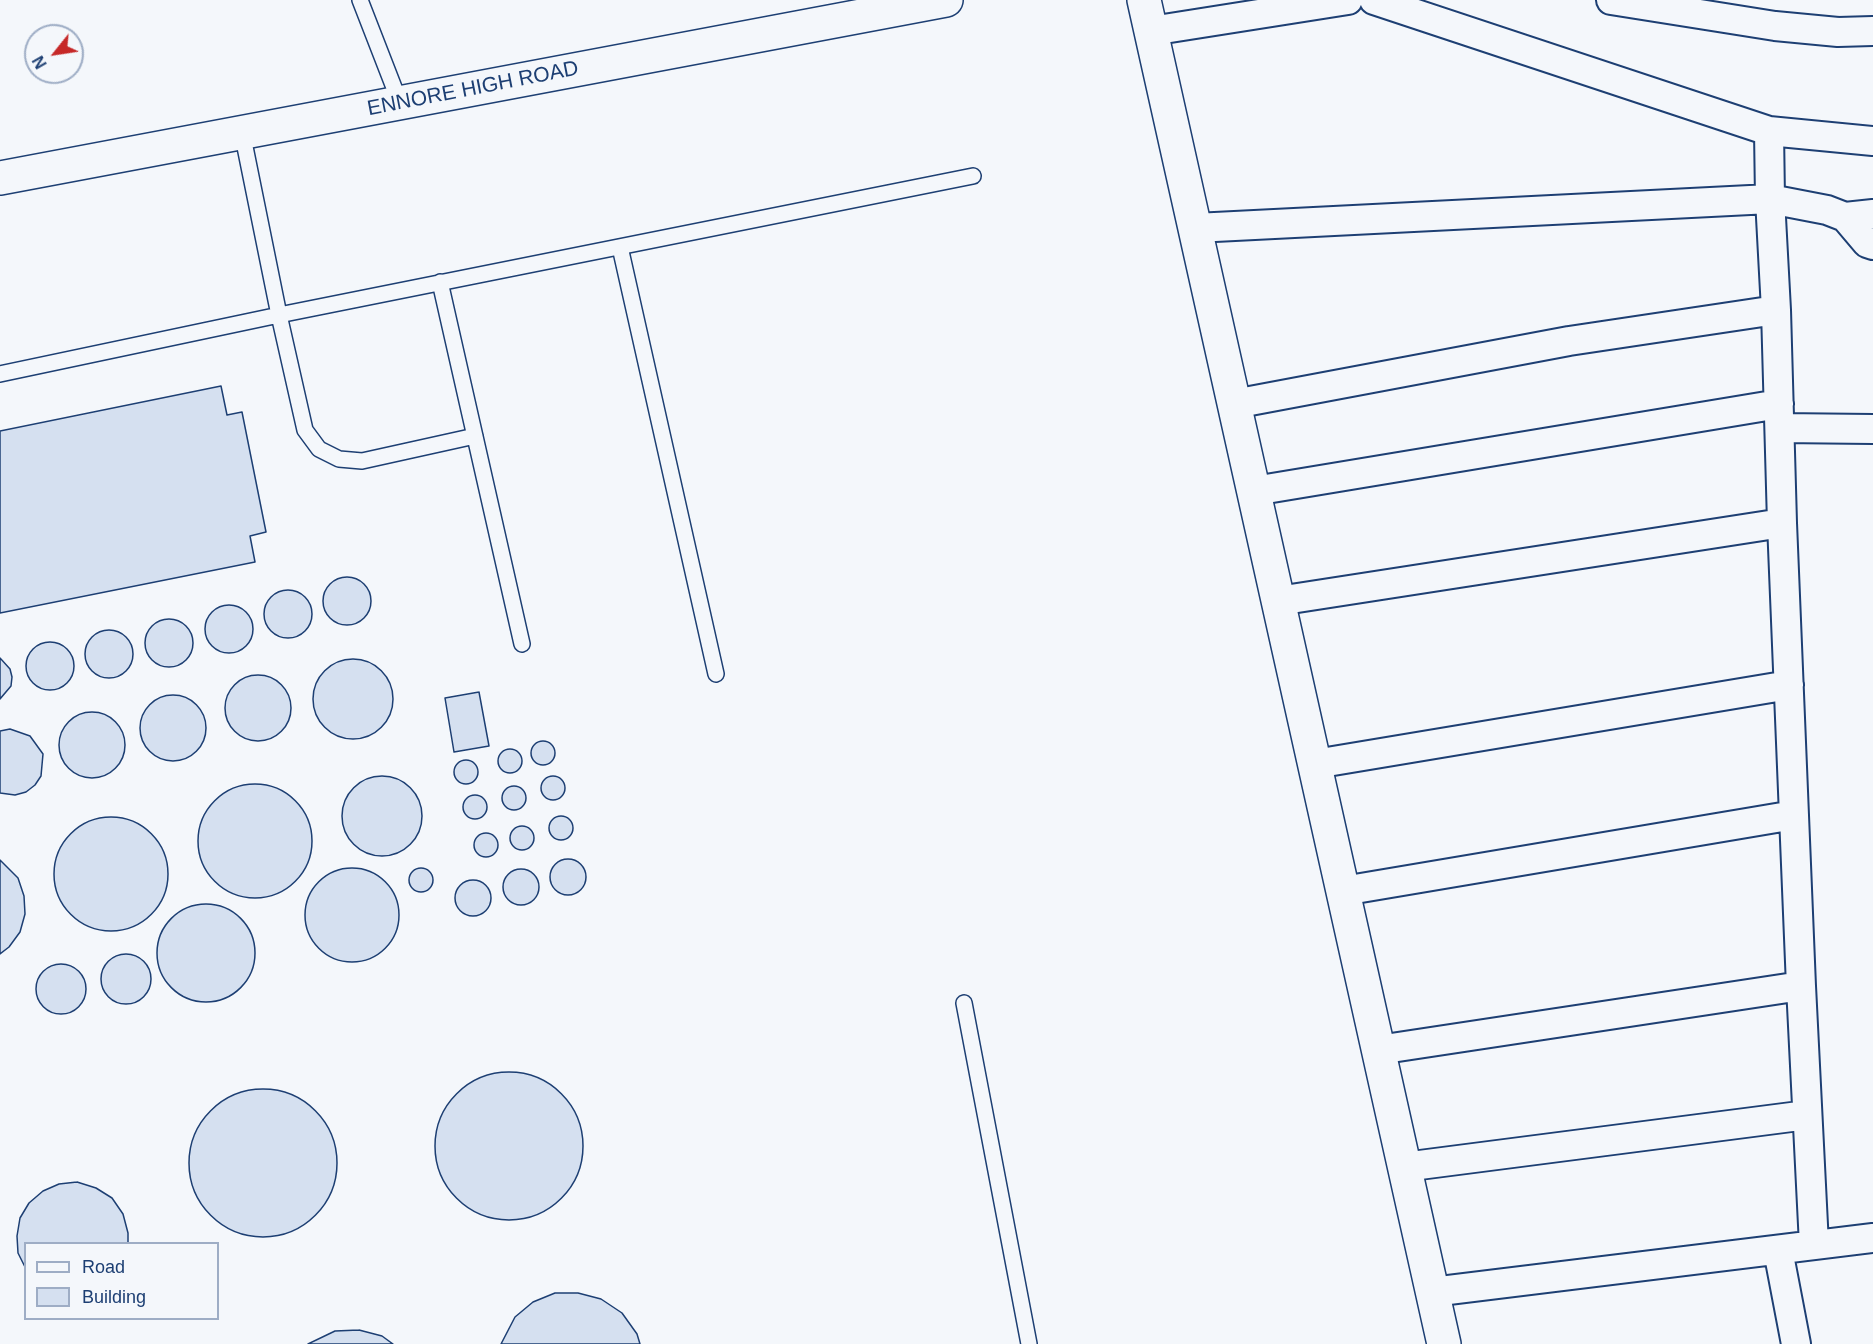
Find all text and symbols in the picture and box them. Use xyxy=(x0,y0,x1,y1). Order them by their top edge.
north arrow xyxy=(24,24,84,84)
text: N xyxy=(29,53,50,72)
street label: ENNORE HIGH ROAD xyxy=(365,56,581,122)
legend xyxy=(24,1242,219,1320)
text: Road xyxy=(82,1257,125,1277)
text: Building xyxy=(82,1287,146,1307)

